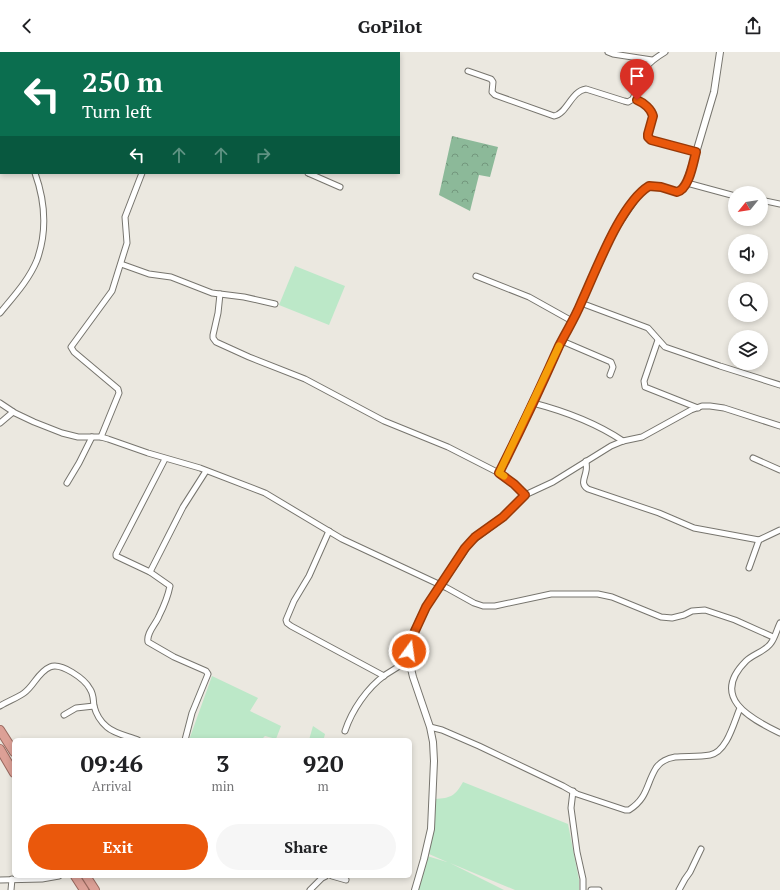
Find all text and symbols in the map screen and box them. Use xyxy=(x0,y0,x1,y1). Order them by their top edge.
text: GoPilot xyxy=(358,14,422,38)
icon: back xyxy=(16,15,38,37)
icon: share xyxy=(742,15,764,37)
pin xyxy=(620,59,654,100)
text: 250 m xyxy=(82,63,163,100)
icon: arrive xyxy=(626,65,648,87)
icon: left xyxy=(16,68,68,120)
text: Turn left xyxy=(82,99,152,123)
icon: left xyxy=(126,144,148,166)
icon: ahead xyxy=(168,144,190,166)
icon: ahead xyxy=(210,144,232,166)
icon: right xyxy=(252,144,274,166)
north arrow xyxy=(728,186,768,226)
map controls xyxy=(728,186,768,370)
button: sound xyxy=(728,234,768,274)
button: search xyxy=(728,282,768,322)
button: layers xyxy=(728,330,768,370)
position arrow xyxy=(388,630,430,672)
text: 09:46 xyxy=(80,747,143,779)
text: 3 xyxy=(216,747,230,779)
text: 920 xyxy=(303,747,343,779)
text: Arrival xyxy=(92,777,132,795)
text: min xyxy=(211,777,234,795)
text: m xyxy=(318,777,329,795)
button: Exit xyxy=(28,824,208,870)
button: Share xyxy=(216,824,396,870)

